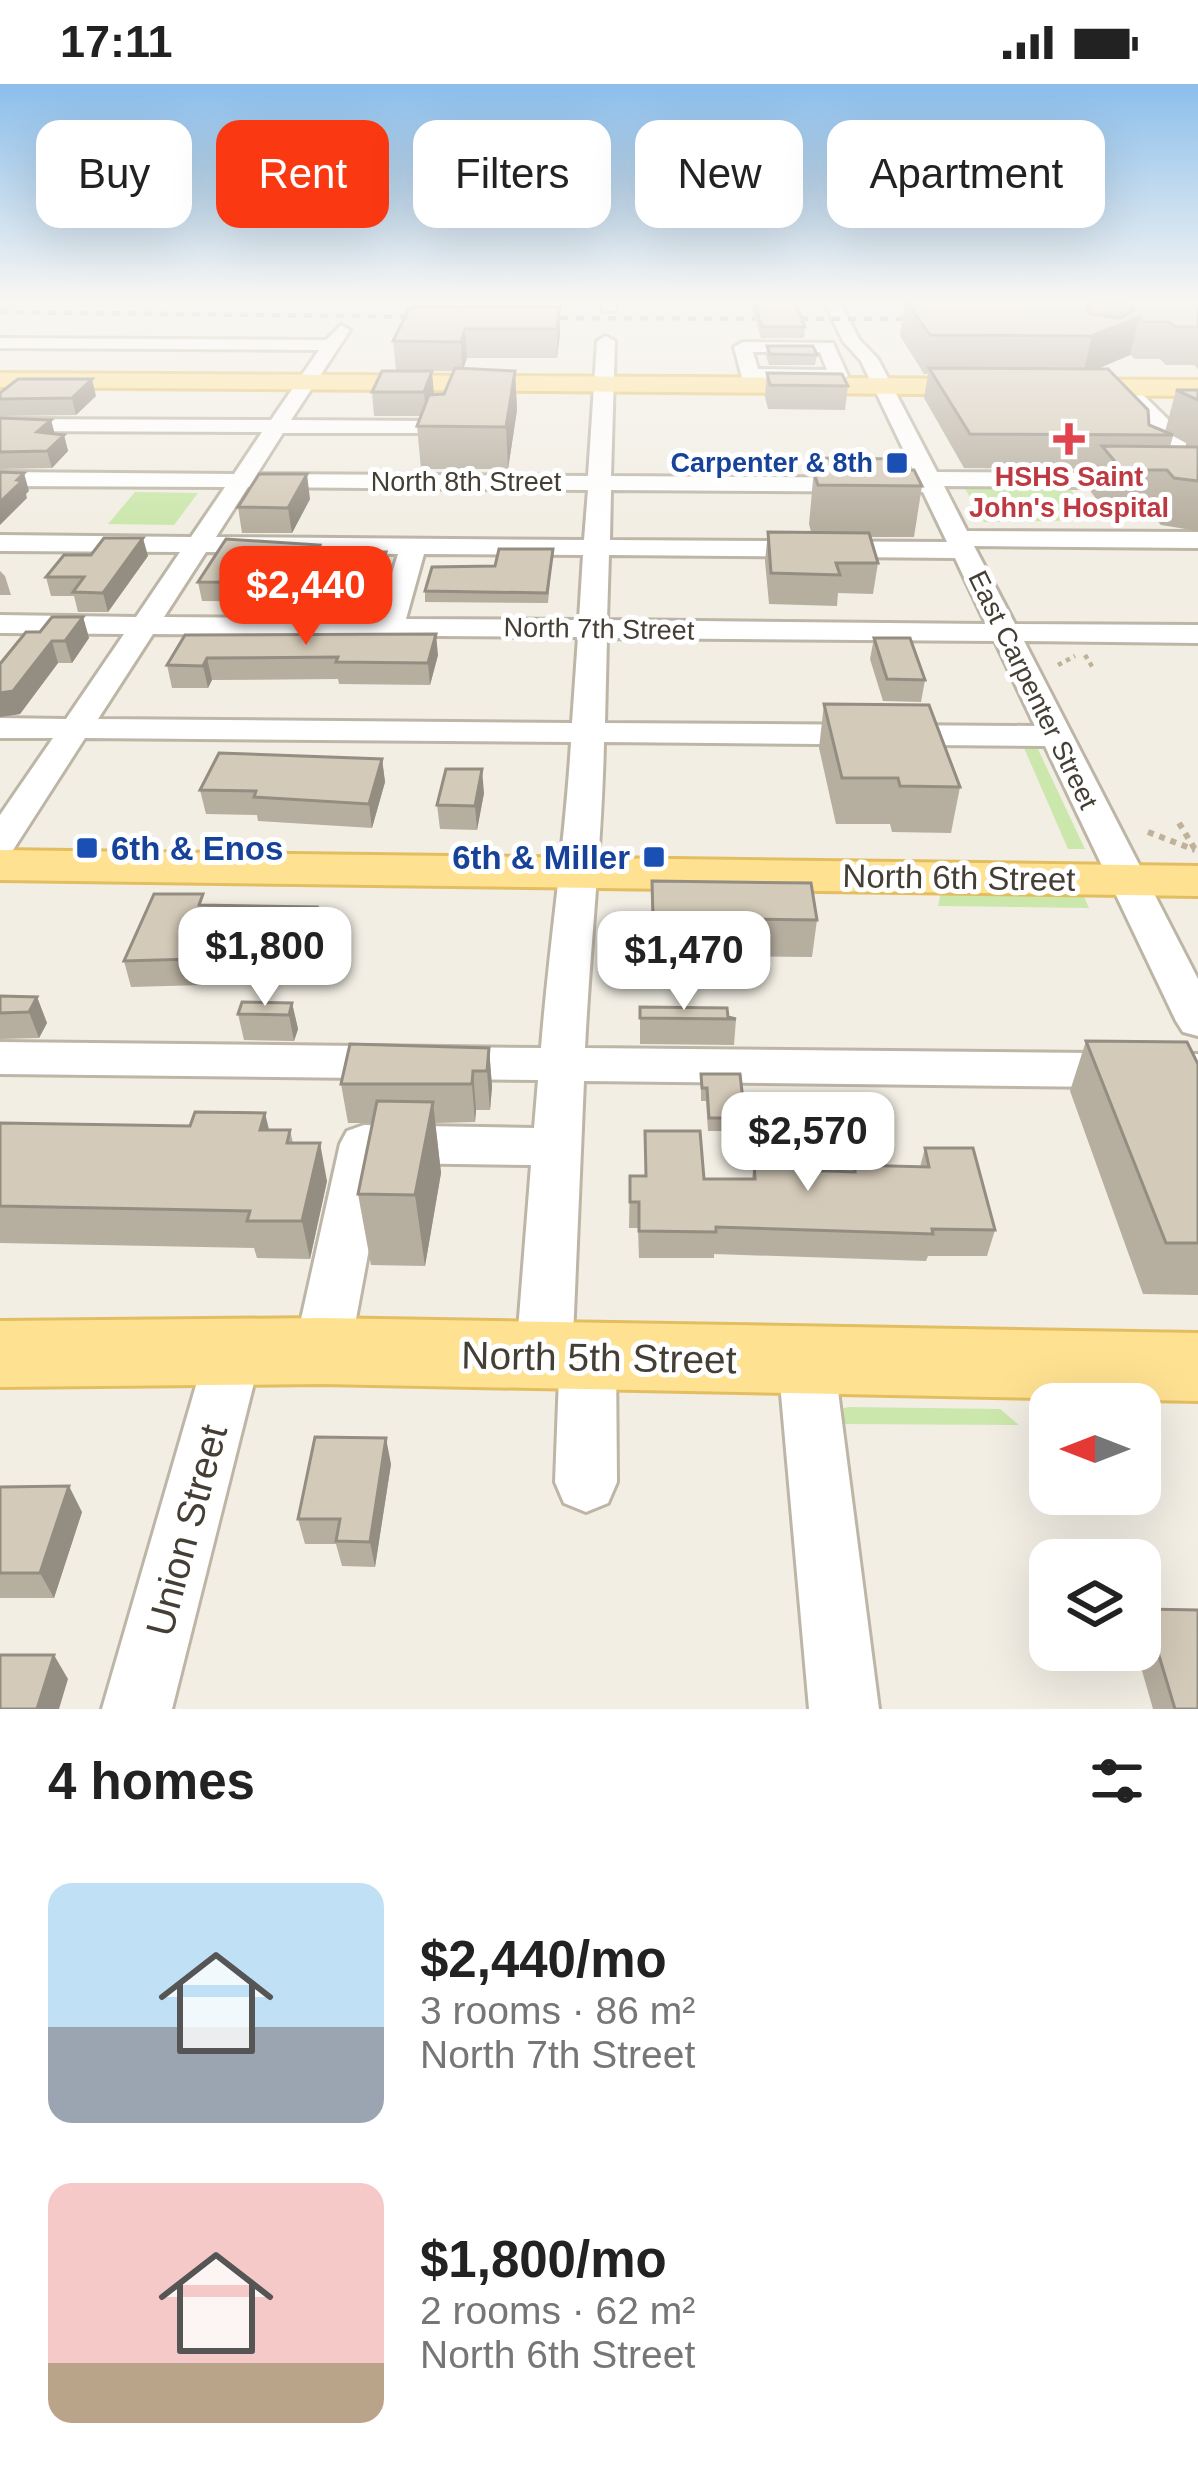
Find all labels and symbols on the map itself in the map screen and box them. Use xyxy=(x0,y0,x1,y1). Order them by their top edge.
marker: HSHS Saint John's Hospital xyxy=(1053,423,1085,455)
place label: Carpenter & 8th xyxy=(670,448,873,478)
marker: Carpenter & 8th xyxy=(884,450,910,476)
place label: HSHS Saint John's Hospital xyxy=(969,462,1169,523)
street label: North 8th Street xyxy=(371,467,562,497)
pin: $2,440 xyxy=(208,546,404,648)
street label: East Carpenter Street xyxy=(962,566,1104,814)
street label: North 7th Street xyxy=(503,612,695,646)
place label: 6th & Enos xyxy=(111,830,283,867)
marker: 6th & Enos xyxy=(74,835,100,861)
place label: 6th & Miller xyxy=(452,839,630,876)
marker: 6th & Miller xyxy=(641,844,667,870)
street label: North 6th Street xyxy=(842,857,1076,898)
pin: $1,800 xyxy=(167,907,363,1009)
pin: $1,470 xyxy=(586,911,782,1013)
pin: $2,570 xyxy=(710,1092,906,1194)
street label: North 5th Street xyxy=(461,1334,737,1381)
north arrow xyxy=(1029,1383,1161,1515)
street label: Union Street xyxy=(138,1420,235,1640)

